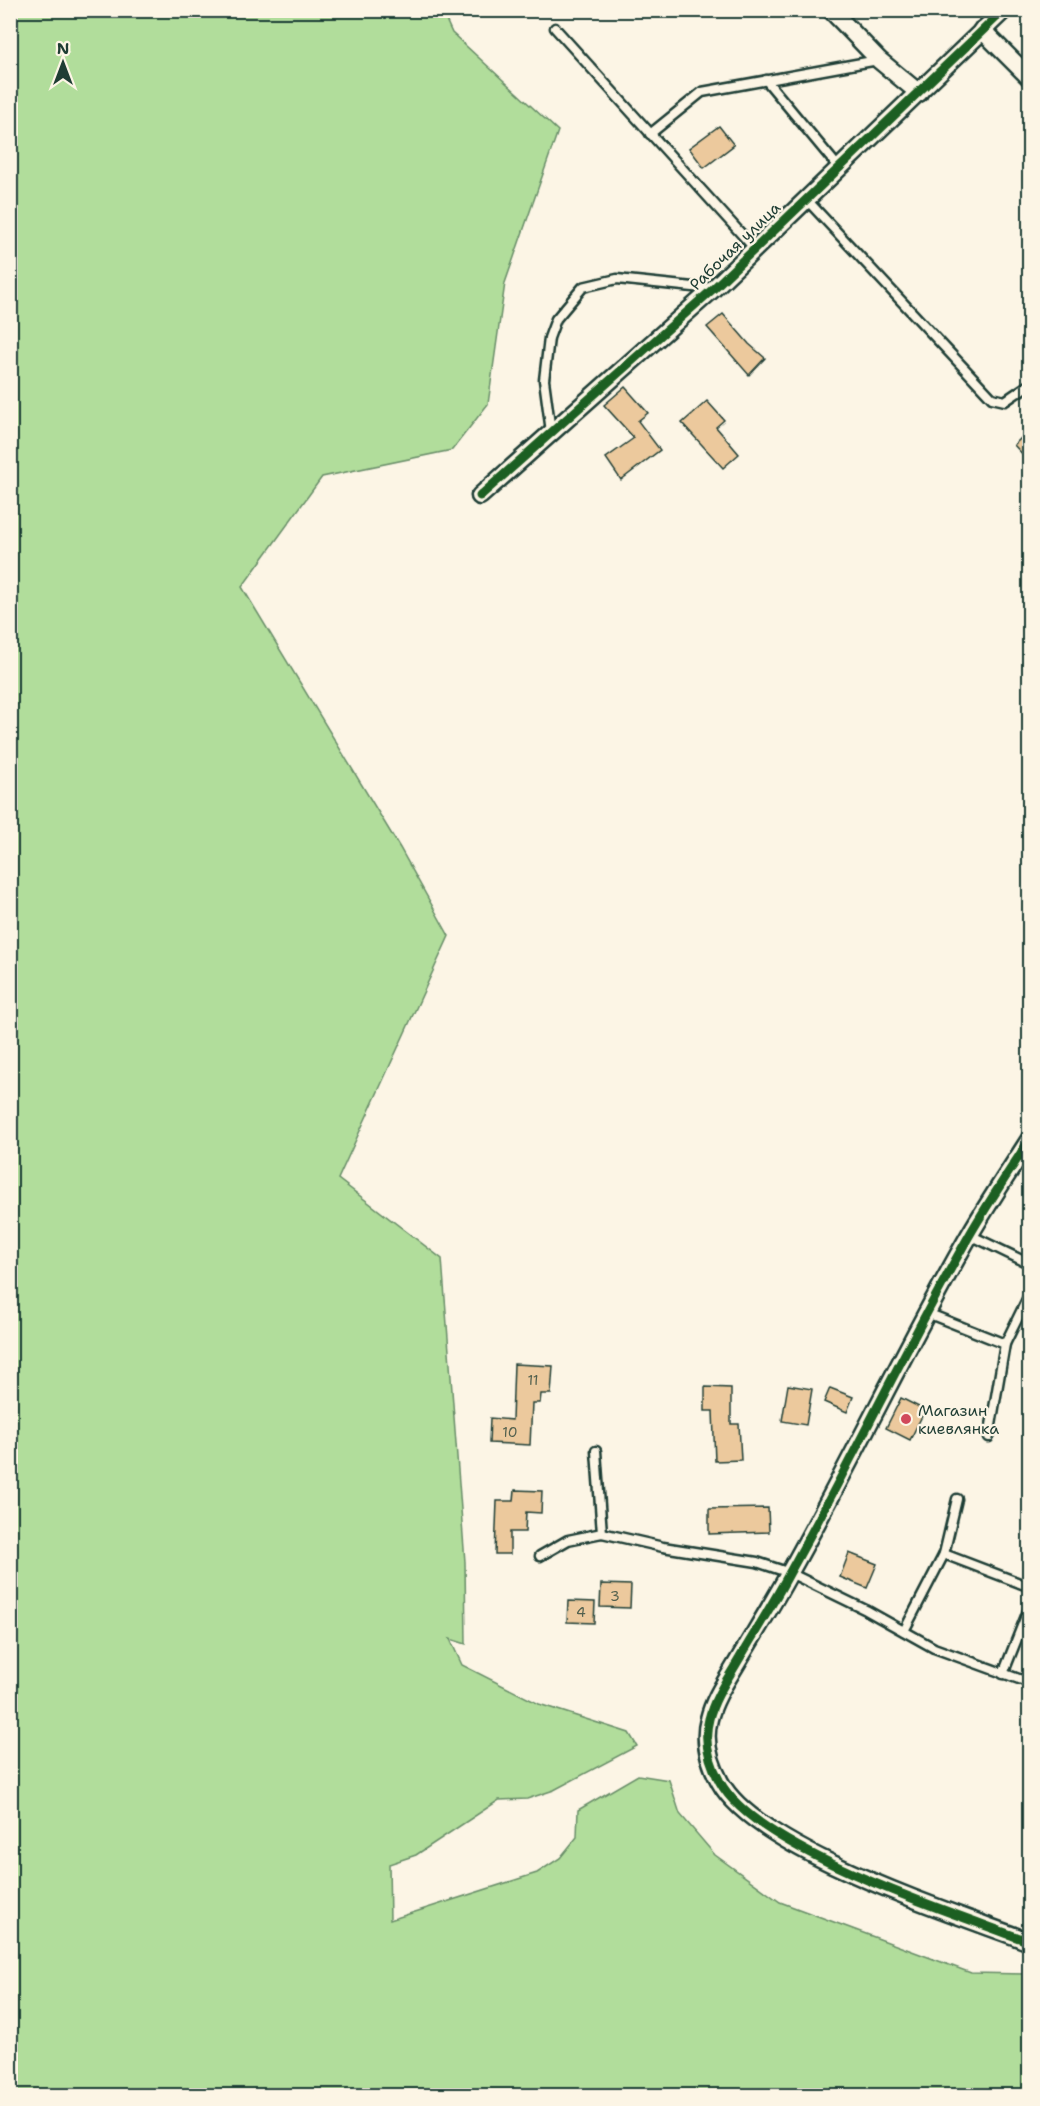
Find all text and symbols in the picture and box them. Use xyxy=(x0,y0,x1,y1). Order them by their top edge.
north arrow xyxy=(33,33,93,93)
text: N xyxy=(57,38,69,59)
street label: Рабочая улица xyxy=(685,197,785,295)
house number: 11 xyxy=(527,1371,539,1389)
place label: Магазин киевлянка xyxy=(918,1400,999,1439)
marker: Магазин киевлянка xyxy=(899,1412,913,1426)
house number: 10 xyxy=(502,1423,518,1441)
house number: 3 xyxy=(610,1587,620,1605)
house number: 4 xyxy=(576,1603,586,1621)

